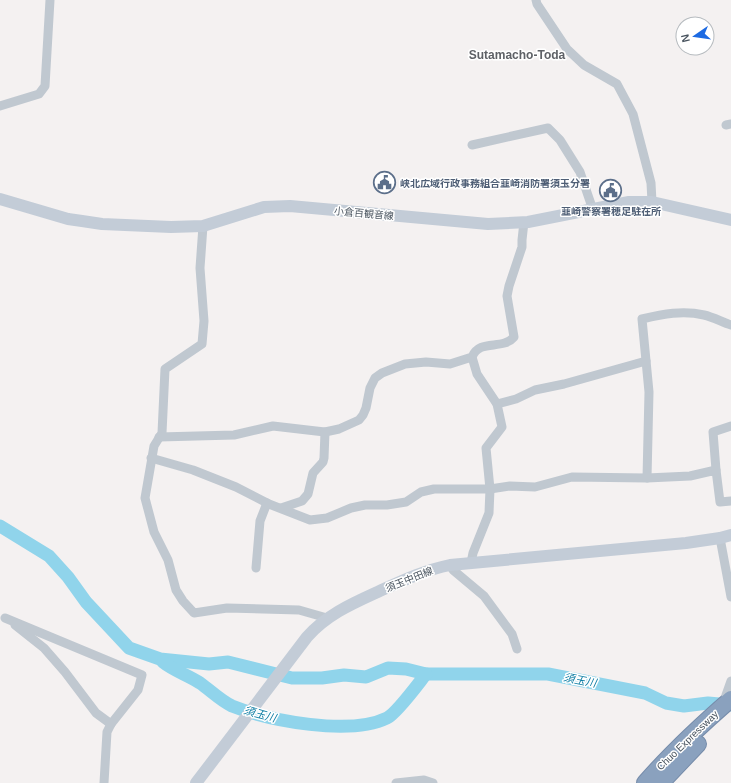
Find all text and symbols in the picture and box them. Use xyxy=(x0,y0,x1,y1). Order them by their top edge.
north arrow xyxy=(675,16,715,56)
text: N xyxy=(679,33,692,43)
district label: Sutamacho-Toda xyxy=(469,48,566,62)
public building icon: 峡北広域行政事務組合韮崎消防署須玉分署 xyxy=(372,170,398,196)
place label: 峡北広域行政事務組合韮崎消防署須玉分署 xyxy=(400,178,590,189)
public building icon: 韮崎警察署穂足駐在所 xyxy=(598,178,624,204)
street label: 小倉百観音線 xyxy=(334,205,394,222)
place label: 韮崎警察署穂足駐在所 xyxy=(561,206,661,217)
street label: 須玉中田線 xyxy=(384,565,434,594)
water label: 須玉川 xyxy=(563,671,598,689)
water label: 須玉川 xyxy=(243,704,278,724)
street label: Chuo Expressway xyxy=(655,708,720,772)

